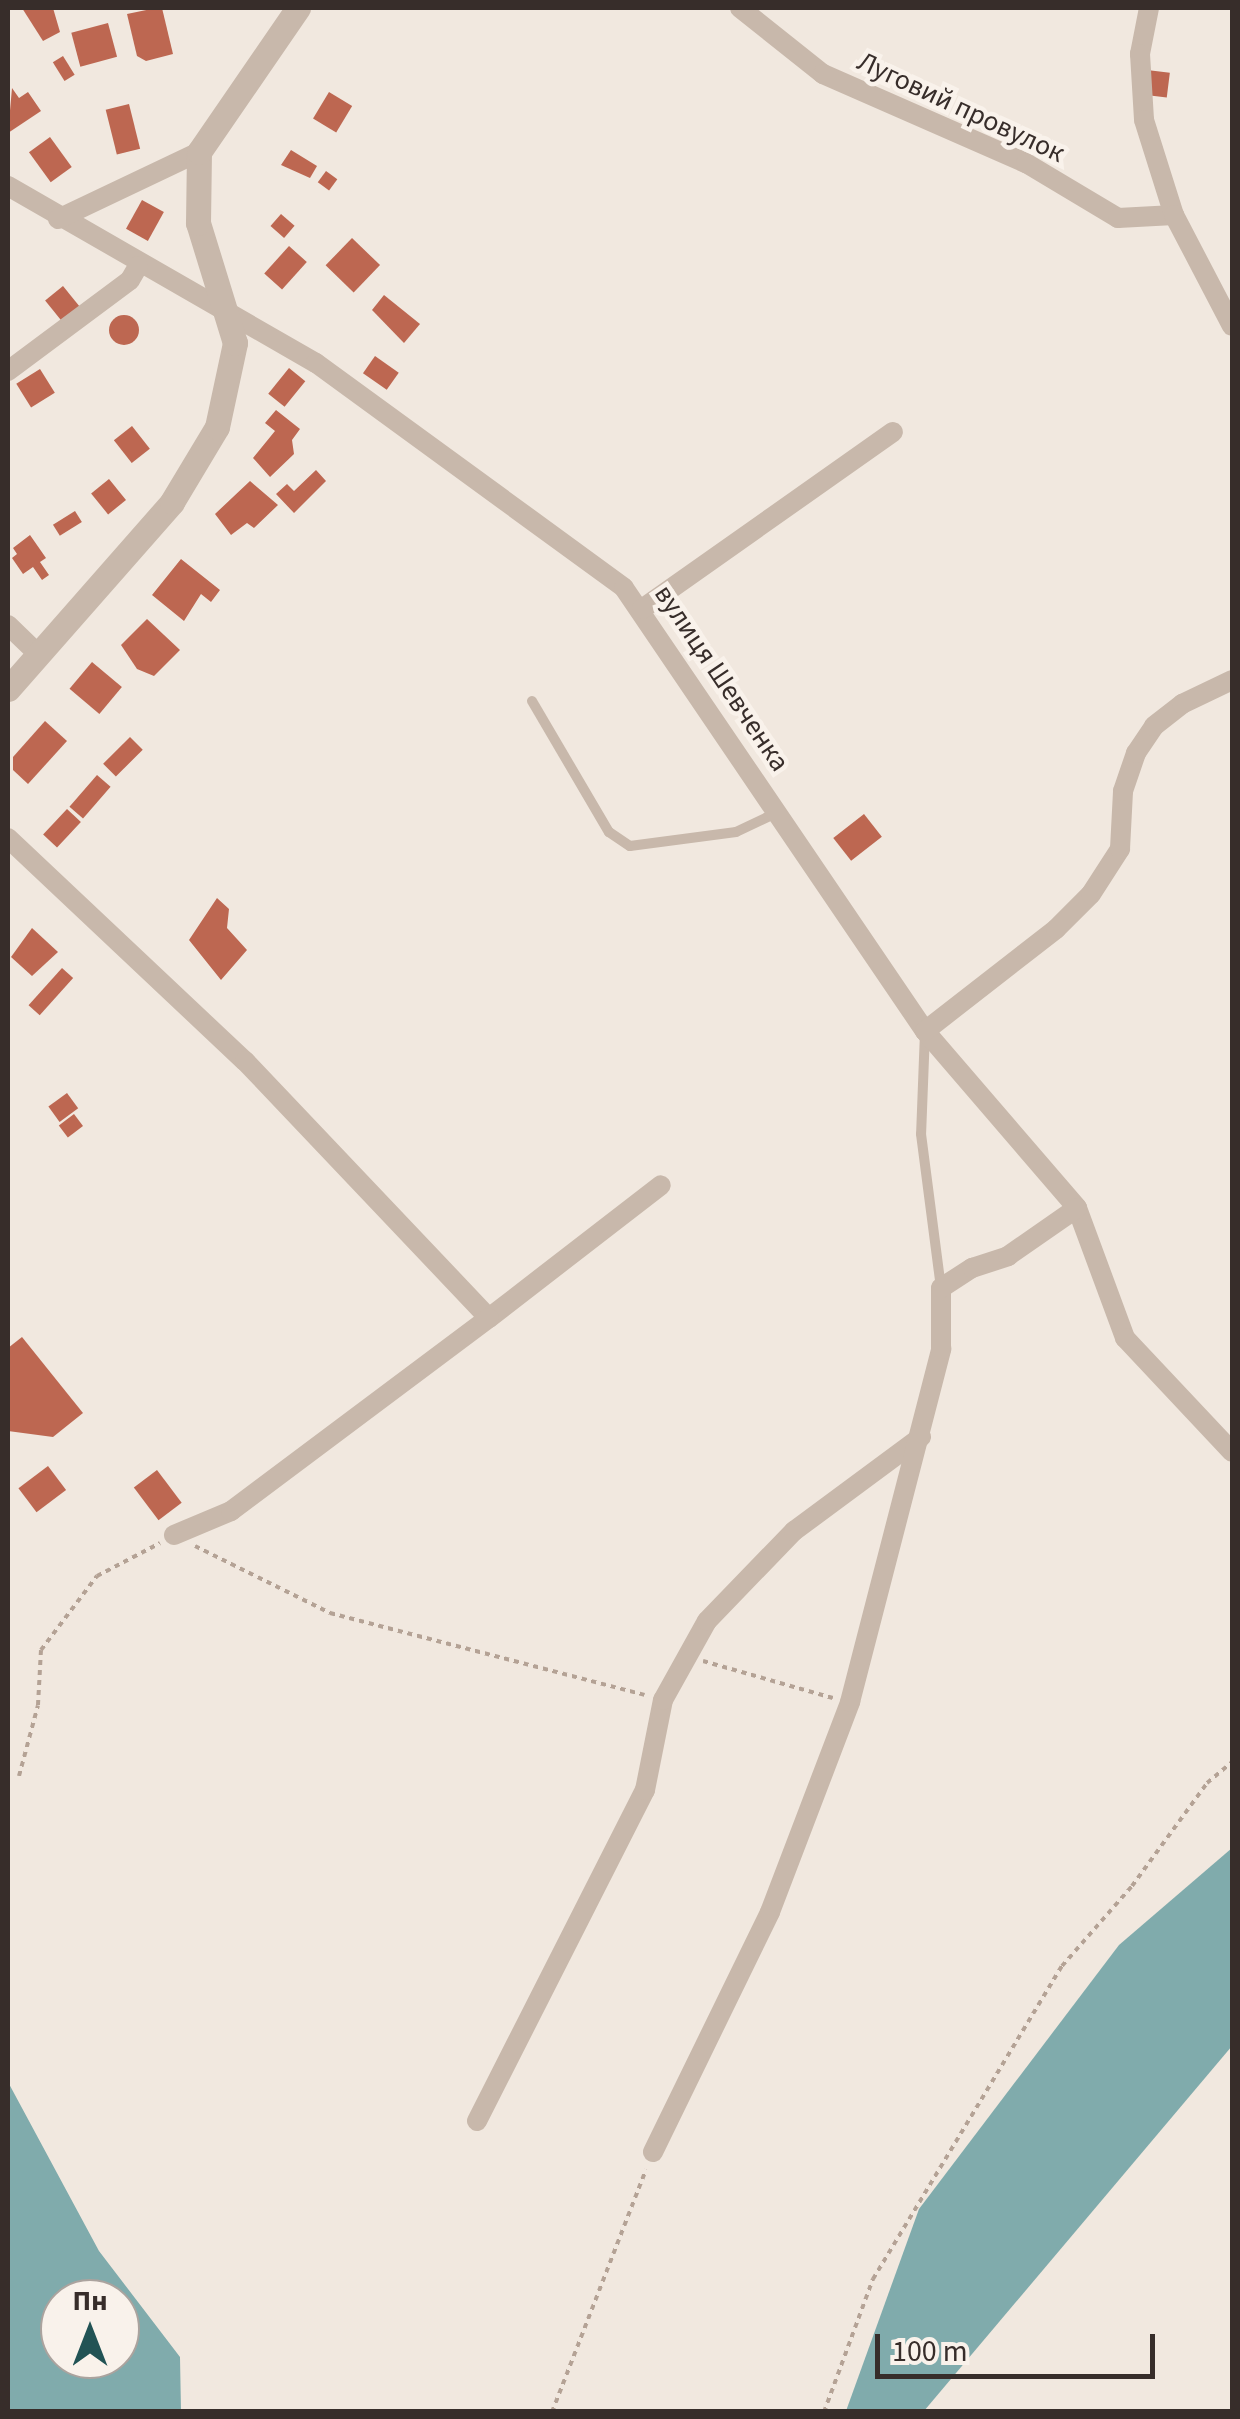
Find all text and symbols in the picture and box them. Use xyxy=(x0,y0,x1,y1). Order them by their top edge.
street label: Луговий провулок xyxy=(852,44,1070,170)
street label: вулиця Шевченка xyxy=(647,579,797,777)
north arrow xyxy=(40,2279,140,2379)
text: Пн xyxy=(73,2281,107,2321)
scale bar xyxy=(880,2314,1160,2376)
text: 100 m xyxy=(892,2330,968,2373)

